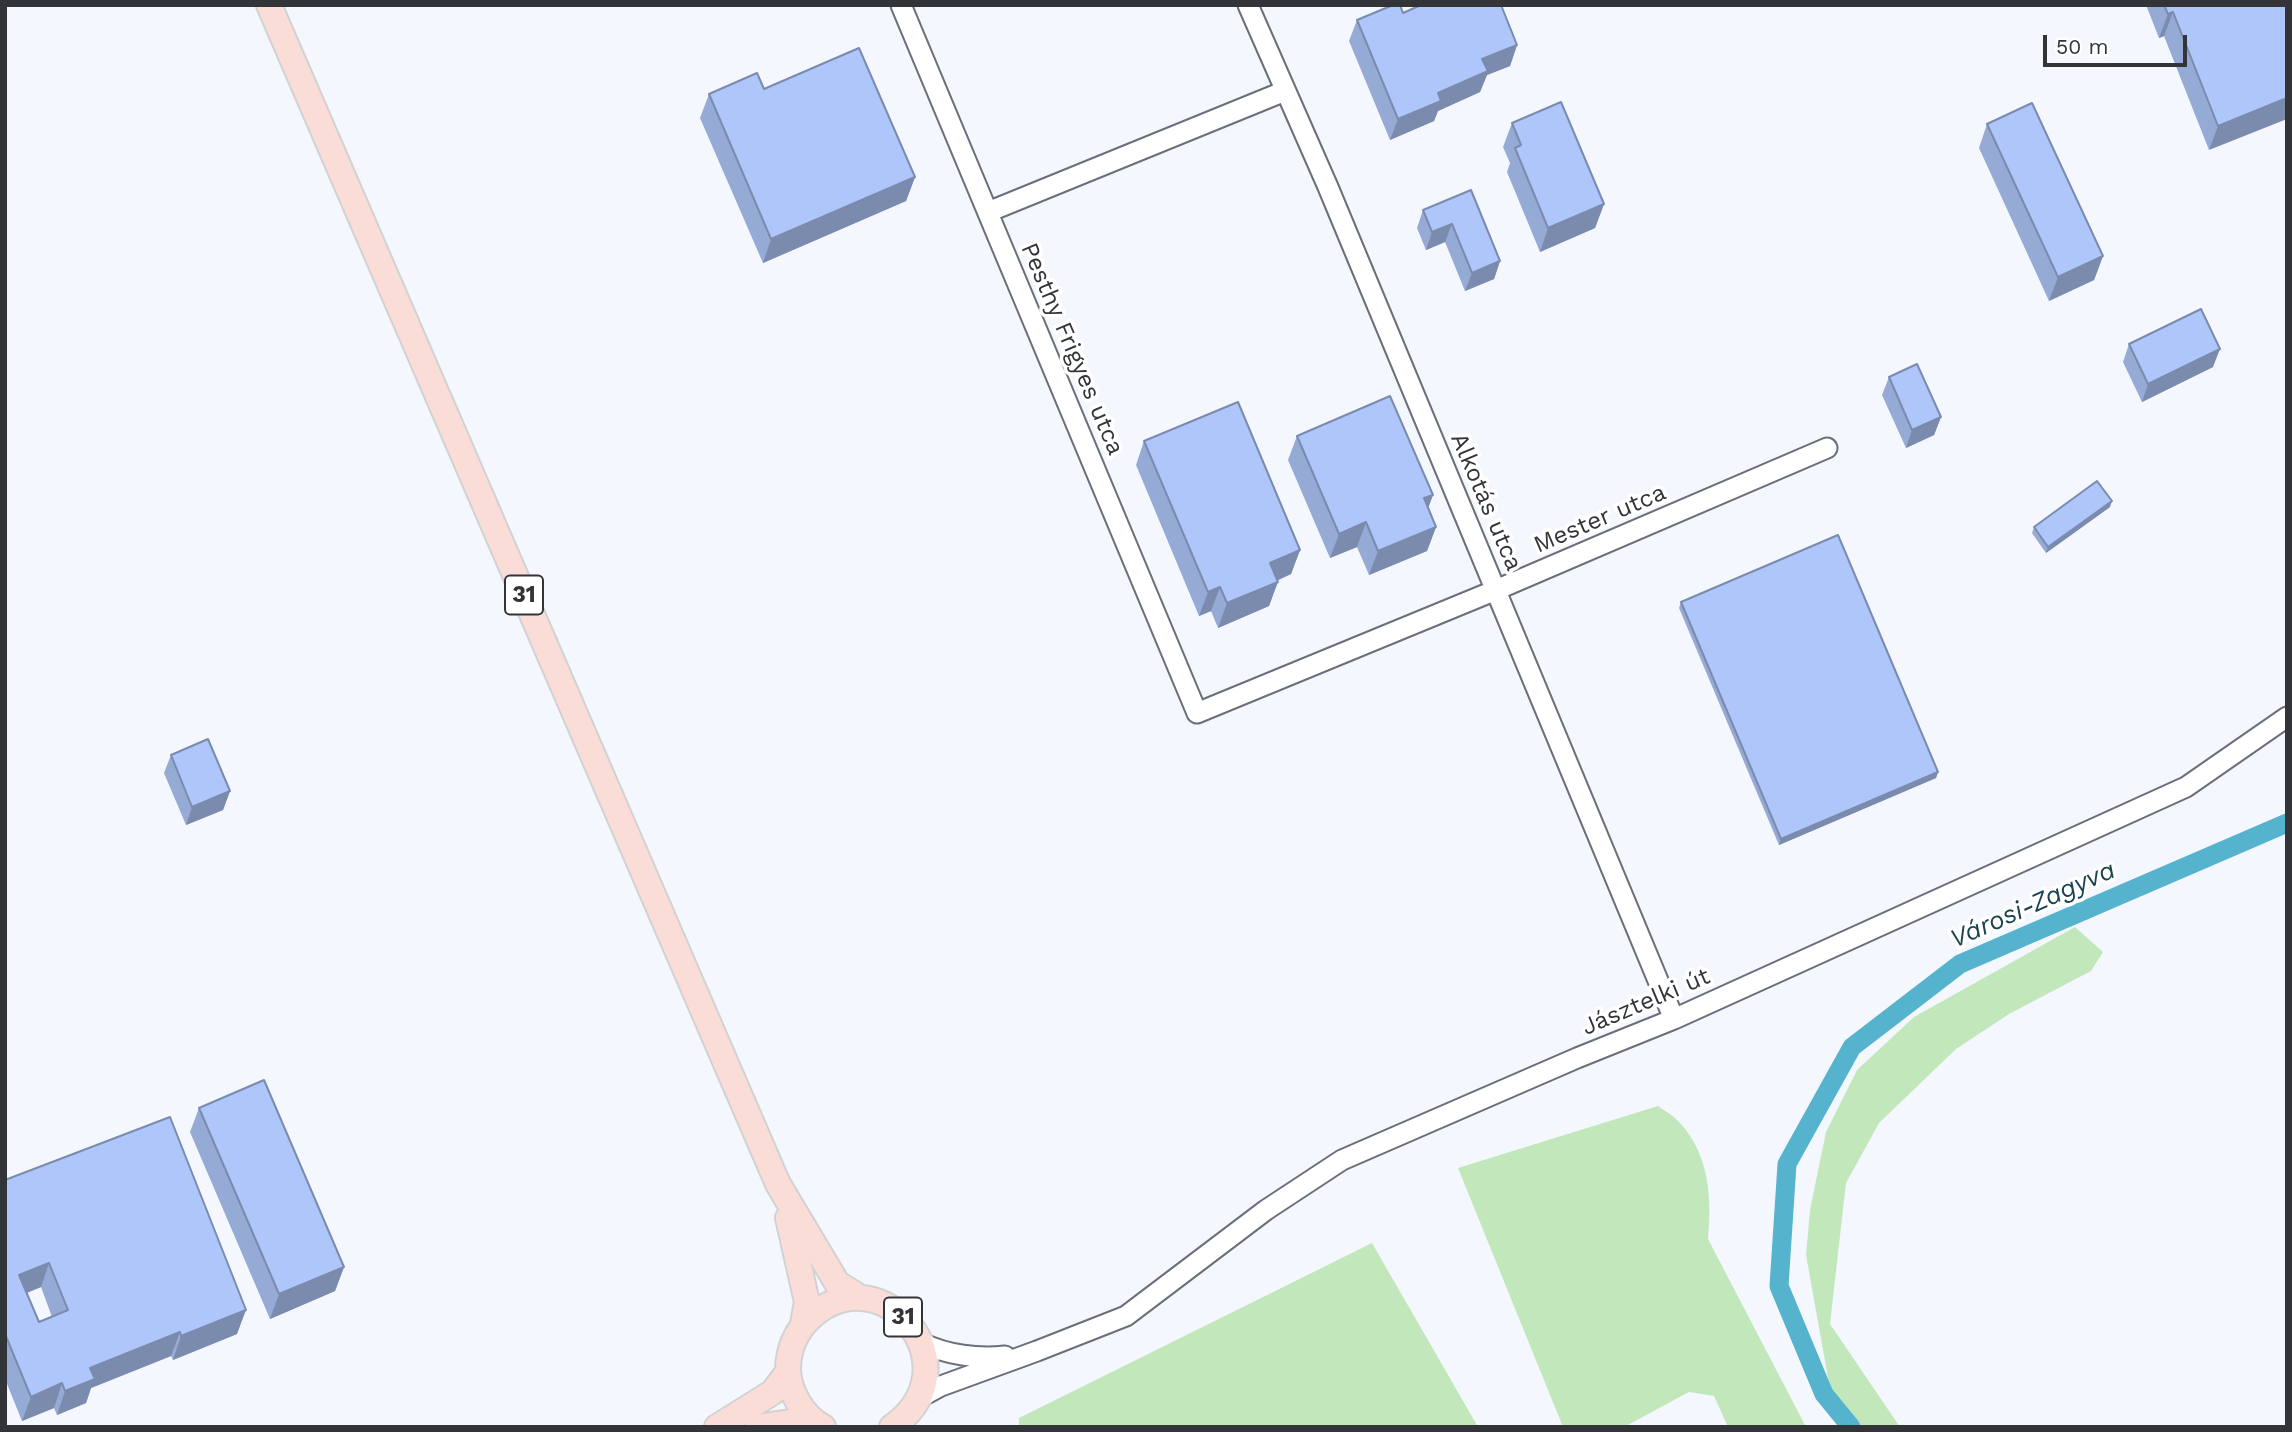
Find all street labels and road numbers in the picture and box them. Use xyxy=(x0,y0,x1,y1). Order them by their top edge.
street label: Pesthy Frigyes utca xyxy=(1014,239,1130,459)
street label: Alkotás utca xyxy=(1444,429,1528,575)
street label: Mester utca xyxy=(1530,478,1670,560)
road number: 31 xyxy=(505,576,543,614)
street label: Jásztelki út xyxy=(1578,962,1714,1042)
road number: 31 xyxy=(884,1298,922,1336)

